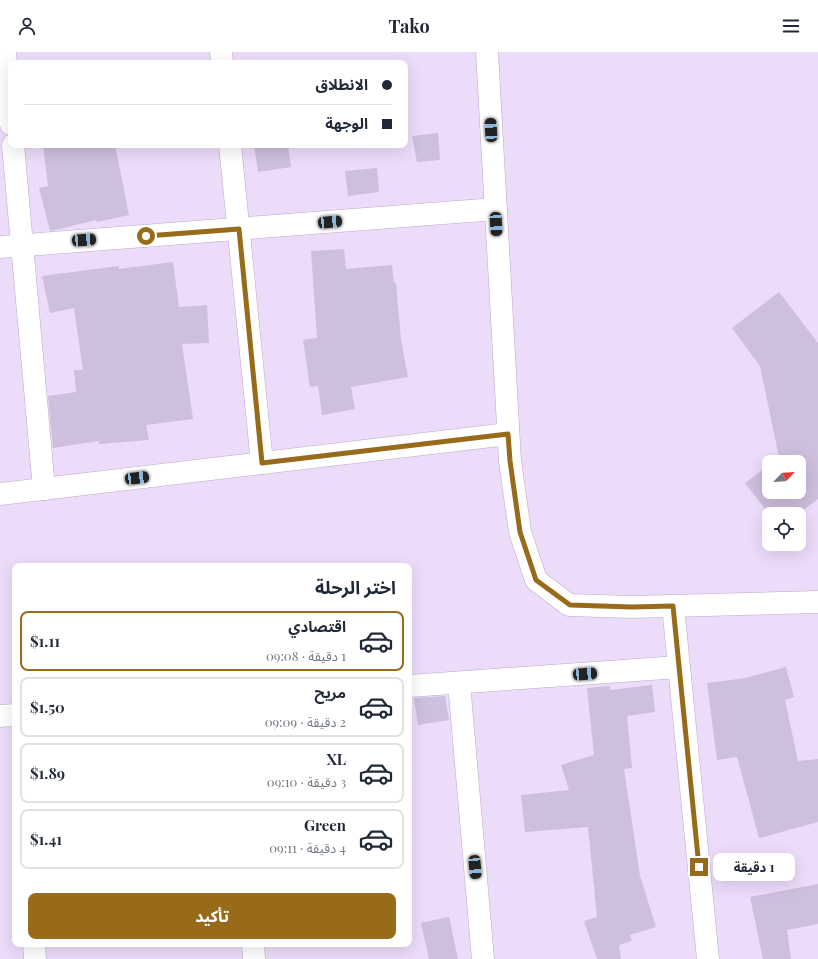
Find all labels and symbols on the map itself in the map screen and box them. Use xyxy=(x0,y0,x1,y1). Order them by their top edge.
car xyxy=(484,118,498,142)
car xyxy=(489,212,503,236)
car xyxy=(318,215,342,229)
route start xyxy=(137,227,155,245)
car xyxy=(72,233,96,247)
north arrow xyxy=(762,455,806,499)
car xyxy=(124,471,150,485)
car xyxy=(573,667,597,681)
callout: 1 دقيقة xyxy=(713,853,795,881)
car xyxy=(468,855,482,879)
route end xyxy=(690,858,708,876)

